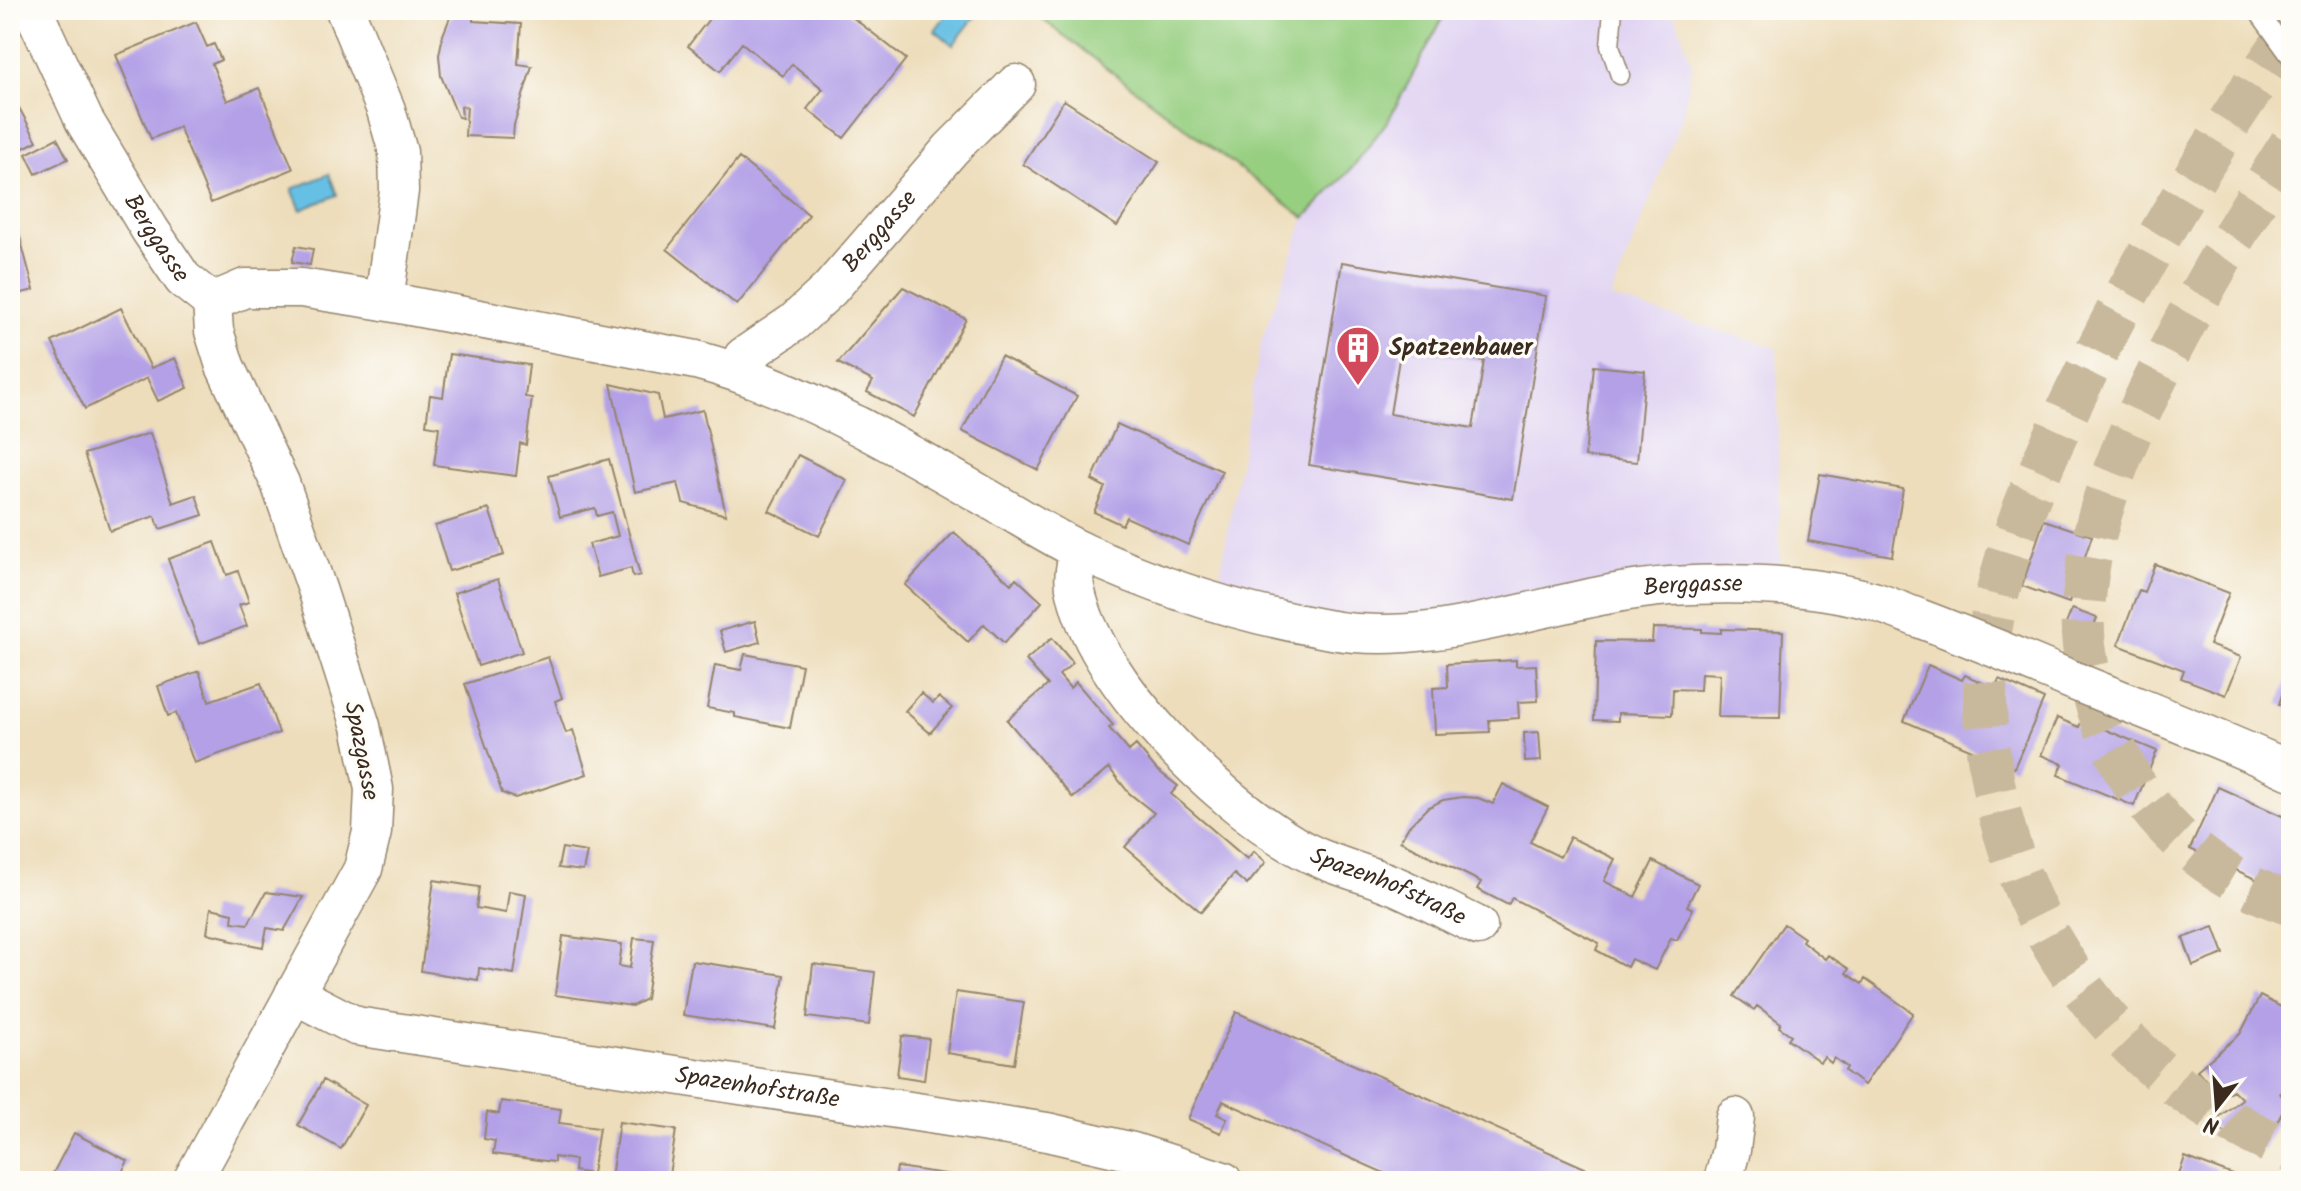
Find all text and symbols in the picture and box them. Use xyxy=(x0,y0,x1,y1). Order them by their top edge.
street label: Berggasse xyxy=(832,181,927,282)
street label: Berggasse xyxy=(113,186,200,291)
building icon: Spatzenbauer xyxy=(1334,324,1382,387)
place label: Spatzenbauer xyxy=(1389,329,1534,368)
street label: Berggasse xyxy=(1641,565,1743,608)
street label: Spazgasse xyxy=(332,698,390,804)
street label: Spazenhofstraße xyxy=(1304,837,1473,937)
street label: Spazenhofstraße xyxy=(673,1056,843,1119)
north arrow xyxy=(2177,1067,2257,1147)
text: N xyxy=(2200,1105,2224,1143)

